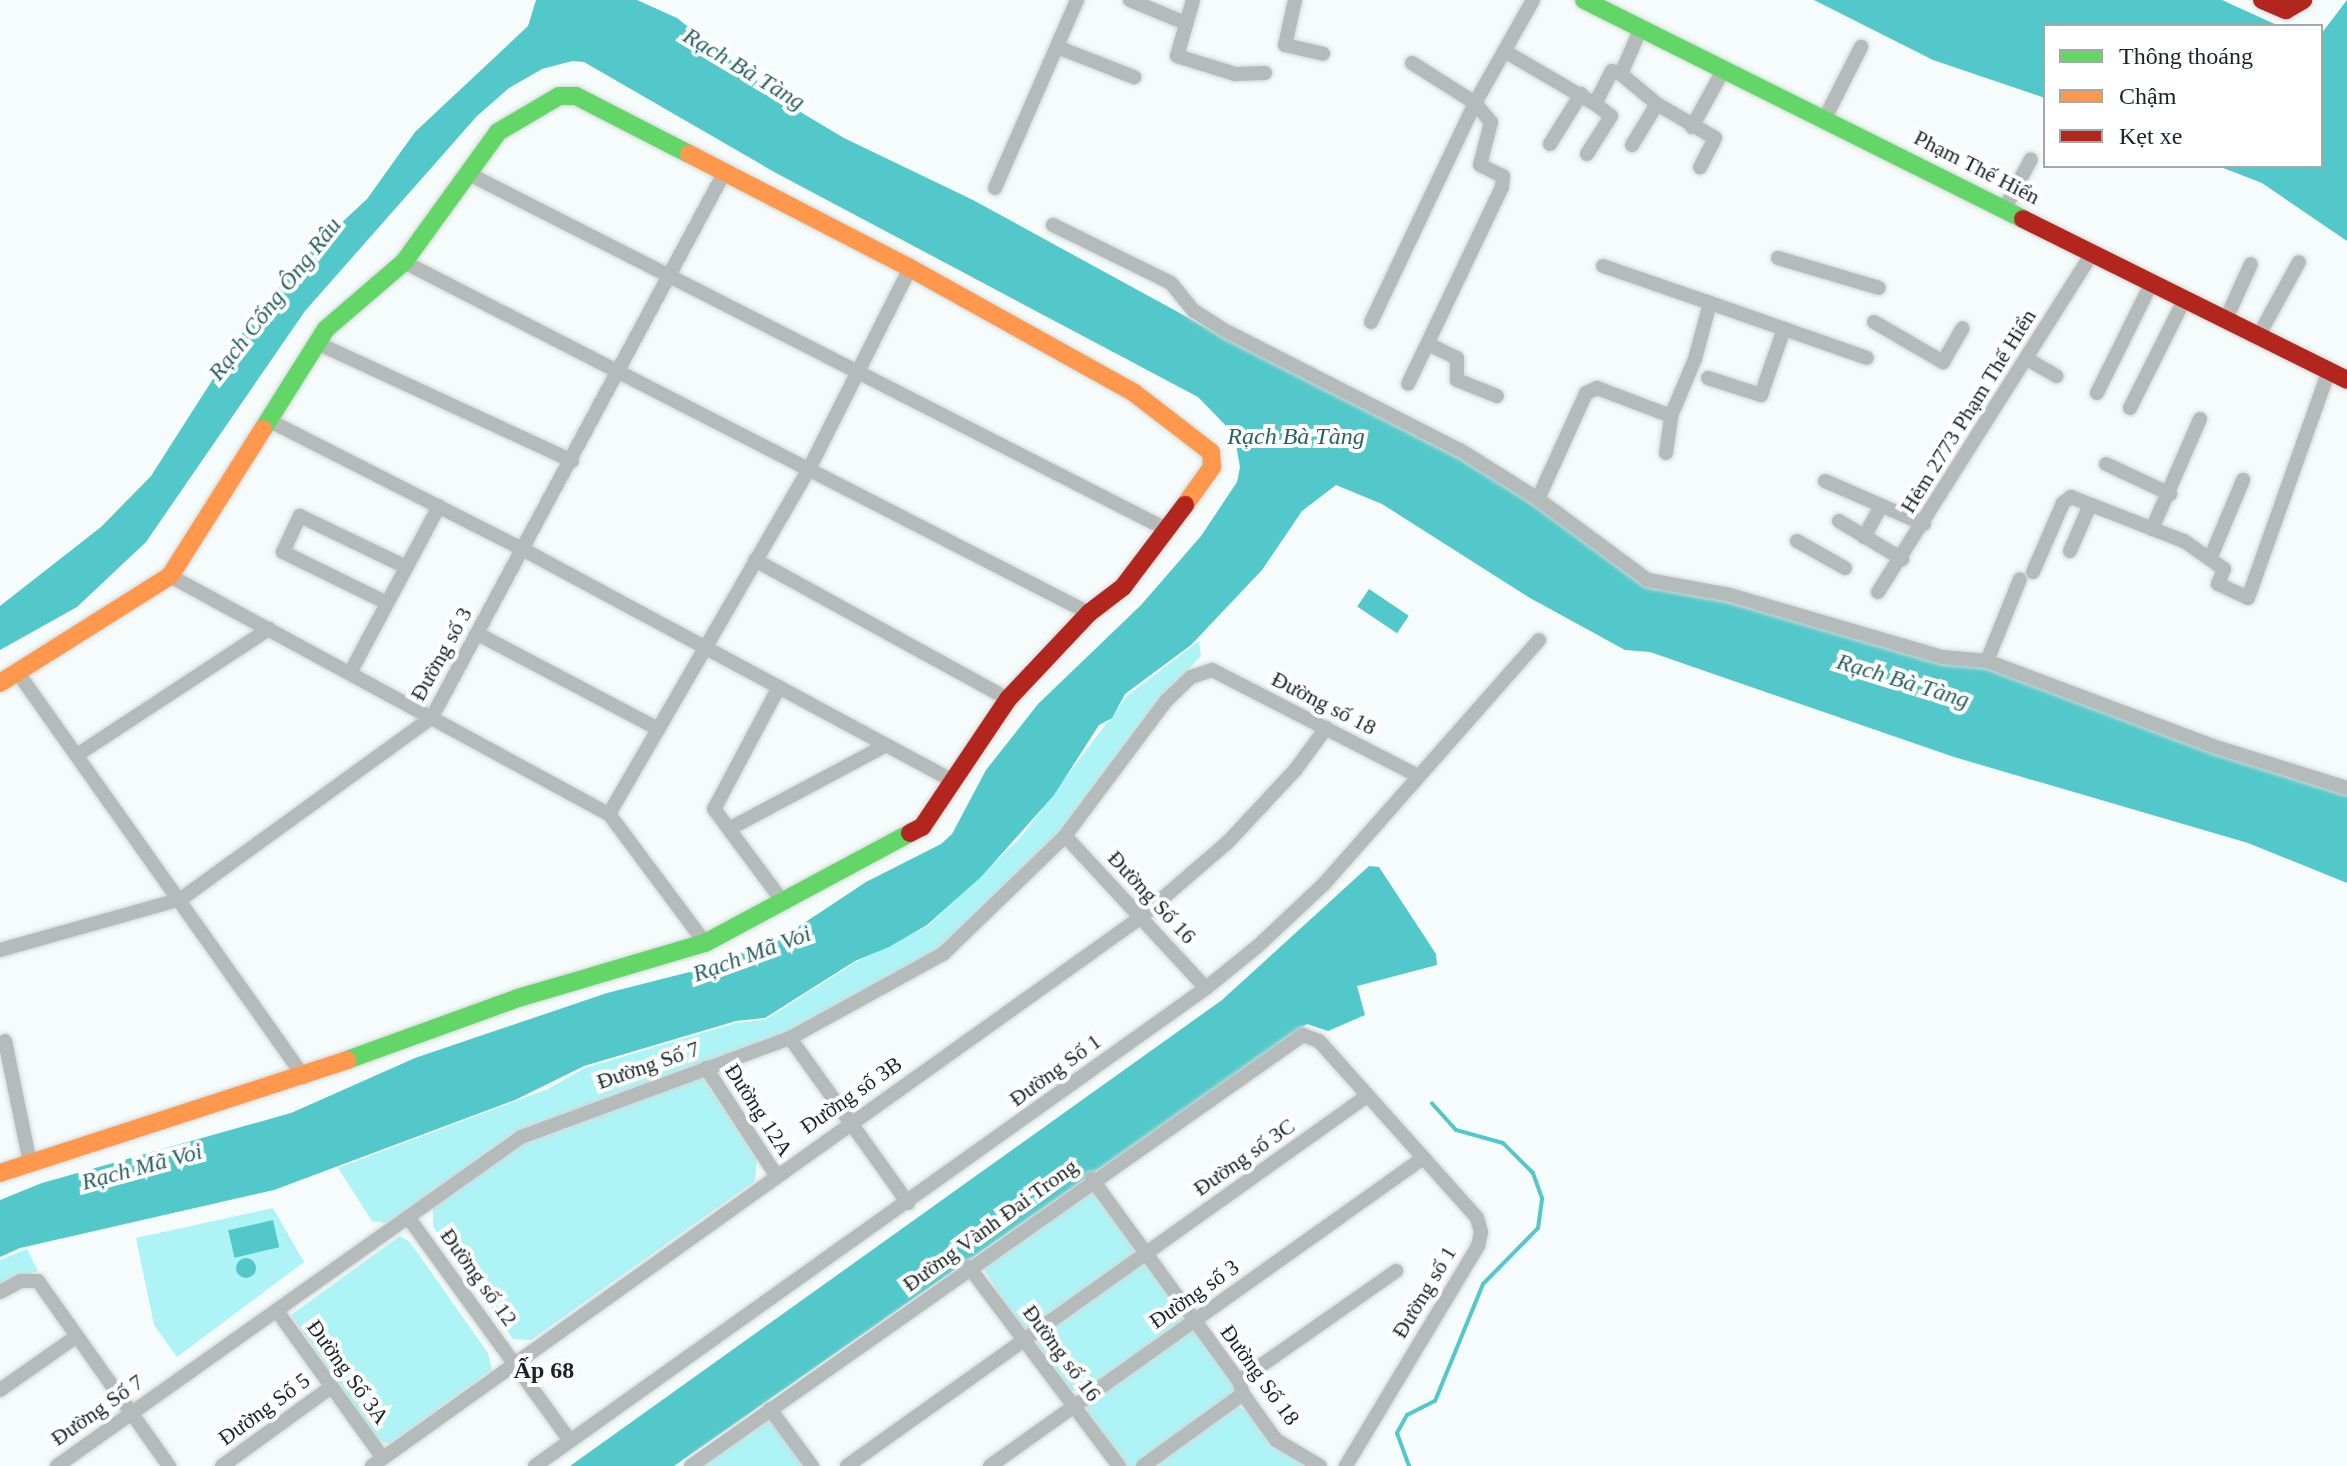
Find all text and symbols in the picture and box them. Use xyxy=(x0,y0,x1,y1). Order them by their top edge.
water label: Rạch Bà Tàng xyxy=(678,21,810,117)
legend xyxy=(2043,24,2323,168)
text: Thông thoáng xyxy=(2119,43,2253,69)
text: Chậm xyxy=(2119,83,2176,109)
text: Kẹt xe xyxy=(2119,123,2182,149)
street label: Phạm Thế Hiển xyxy=(1909,124,2045,210)
water label: Rạch Cống Ông Râu xyxy=(202,212,348,386)
street label: Hẻm 2773 Phạm Thế Hiển xyxy=(1894,304,2042,518)
water label: Rạch Bà Tàng xyxy=(1227,423,1365,451)
street label: Đường số 3 xyxy=(404,603,478,705)
water label: Rạch Bà Tàng xyxy=(1833,647,1973,715)
street label: Đường số 18 xyxy=(1267,665,1381,741)
street label: Đường Số 16 xyxy=(1102,845,1202,949)
water label: Rạch Mã Voi xyxy=(689,919,815,989)
street label: Đường Số 1 xyxy=(1004,1028,1106,1112)
street label: Đường Số 7 xyxy=(593,1035,703,1095)
street label: Đường số 3B xyxy=(795,1050,907,1140)
street label: Đường 12A xyxy=(719,1059,799,1161)
street label: Đường số 3C xyxy=(1188,1112,1300,1202)
water label: Rạch Mã Voi xyxy=(78,1137,206,1197)
street label: Đường Vành Đai Trong xyxy=(897,1152,1083,1298)
street label: Đường số 12 xyxy=(435,1223,523,1331)
street label: Đường số 1 xyxy=(1386,1241,1462,1343)
street label: Đường số 3 xyxy=(1144,1254,1244,1334)
street label: Đường số 16 xyxy=(1017,1300,1107,1406)
street label: Đường Số 3A xyxy=(301,1315,395,1429)
street label: Đường Số 18 xyxy=(1215,1320,1305,1430)
district label: Ấp 68 xyxy=(514,1357,574,1385)
street label: Đường Số 5 xyxy=(213,1367,315,1451)
street label: Đường Số 7 xyxy=(46,1369,148,1451)

